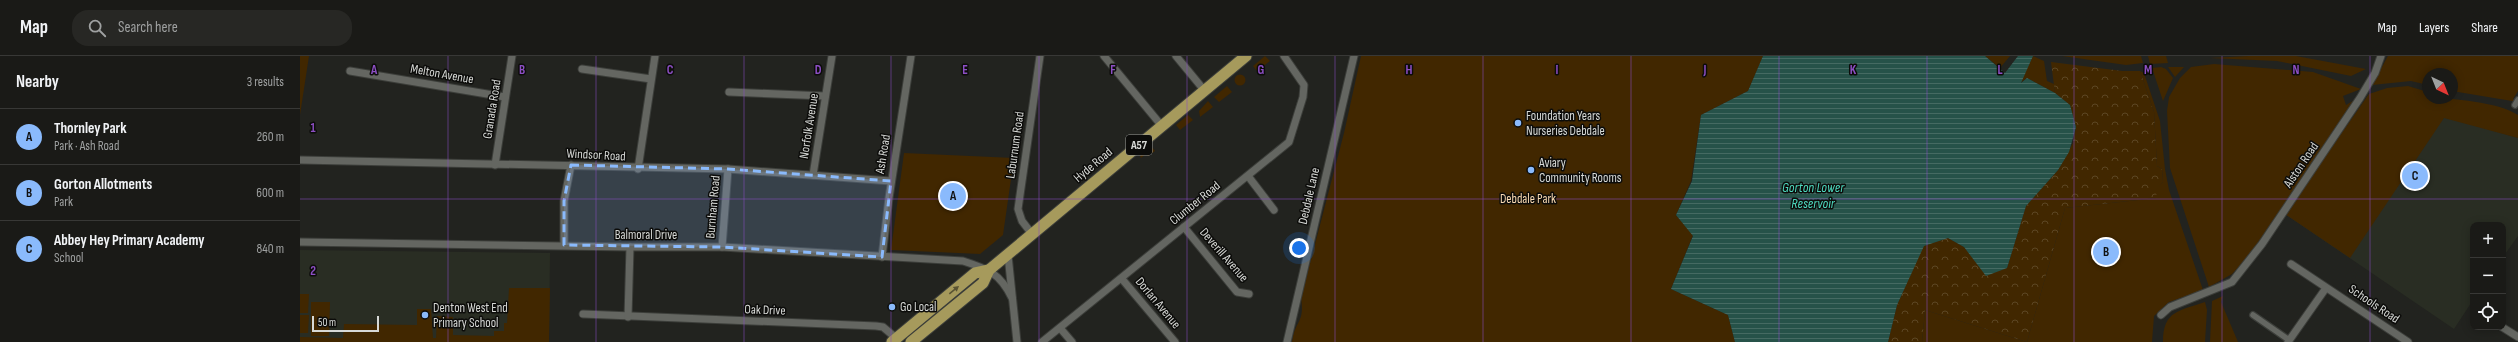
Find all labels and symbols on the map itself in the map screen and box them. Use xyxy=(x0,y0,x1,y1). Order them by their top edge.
street label: Melton Avenue xyxy=(409,61,475,87)
text: A xyxy=(370,62,378,78)
text: B xyxy=(519,62,525,78)
text: C xyxy=(667,62,674,78)
text: D xyxy=(815,62,822,78)
text: E xyxy=(962,62,968,78)
text: F xyxy=(1110,62,1116,78)
text: G xyxy=(1258,62,1265,78)
text: H xyxy=(1406,62,1413,78)
text: I xyxy=(1556,62,1559,78)
text: J xyxy=(1703,62,1707,78)
text: K xyxy=(1850,62,1857,78)
text: L xyxy=(1997,62,2003,78)
text: M xyxy=(2144,62,2152,78)
text: N xyxy=(2293,62,2300,78)
north arrow xyxy=(2422,68,2458,104)
street label: Granada Road xyxy=(479,78,505,140)
street label: Norfolk Avenue xyxy=(796,92,822,160)
place label: Foundation Years Nurseries Debdale xyxy=(1526,108,1605,139)
street label: Laburnum Road xyxy=(1002,110,1028,180)
marker: Foundation Years Nurseries Debdale xyxy=(1513,118,1523,128)
text: 1 xyxy=(310,120,316,136)
street label: Ash Road xyxy=(872,133,894,176)
road number: A57 xyxy=(1126,135,1152,155)
street label: Alston Road xyxy=(2279,139,2322,192)
street label: Hyde Road xyxy=(1070,144,1116,186)
street label: Windsor Road xyxy=(566,145,626,165)
place label: Aviary Community Rooms xyxy=(1538,155,1622,186)
pin: C xyxy=(2402,161,2428,191)
marker: Aviary Community Rooms xyxy=(1526,165,1536,175)
street label: Debdale Lane xyxy=(1295,166,1323,226)
street label: Burnham Road xyxy=(702,175,724,239)
street label: Clumber Road xyxy=(1166,178,1224,228)
water label: Gorton Lower Reservoir xyxy=(1782,179,1845,212)
pin: A xyxy=(940,181,966,211)
park label: Debdale Park xyxy=(1500,191,1556,207)
street label: Deverill Avenue xyxy=(1196,225,1252,285)
street label: Balmoral Drive xyxy=(615,227,677,243)
pin: B xyxy=(2093,237,2119,267)
your location xyxy=(1289,238,1309,258)
text: 2 xyxy=(310,263,316,279)
street label: Dorlan Avenue xyxy=(1132,274,1184,332)
street label: Schools Road xyxy=(2346,281,2402,327)
one-way arrow xyxy=(949,286,960,295)
place label: Go Local xyxy=(900,299,937,315)
place label: Denton West End Primary School xyxy=(433,300,508,331)
street label: Oak Drive xyxy=(744,301,786,319)
marker: Go Local xyxy=(887,302,897,312)
marker: Denton West End Primary School xyxy=(420,310,430,320)
scale bar xyxy=(312,314,379,333)

